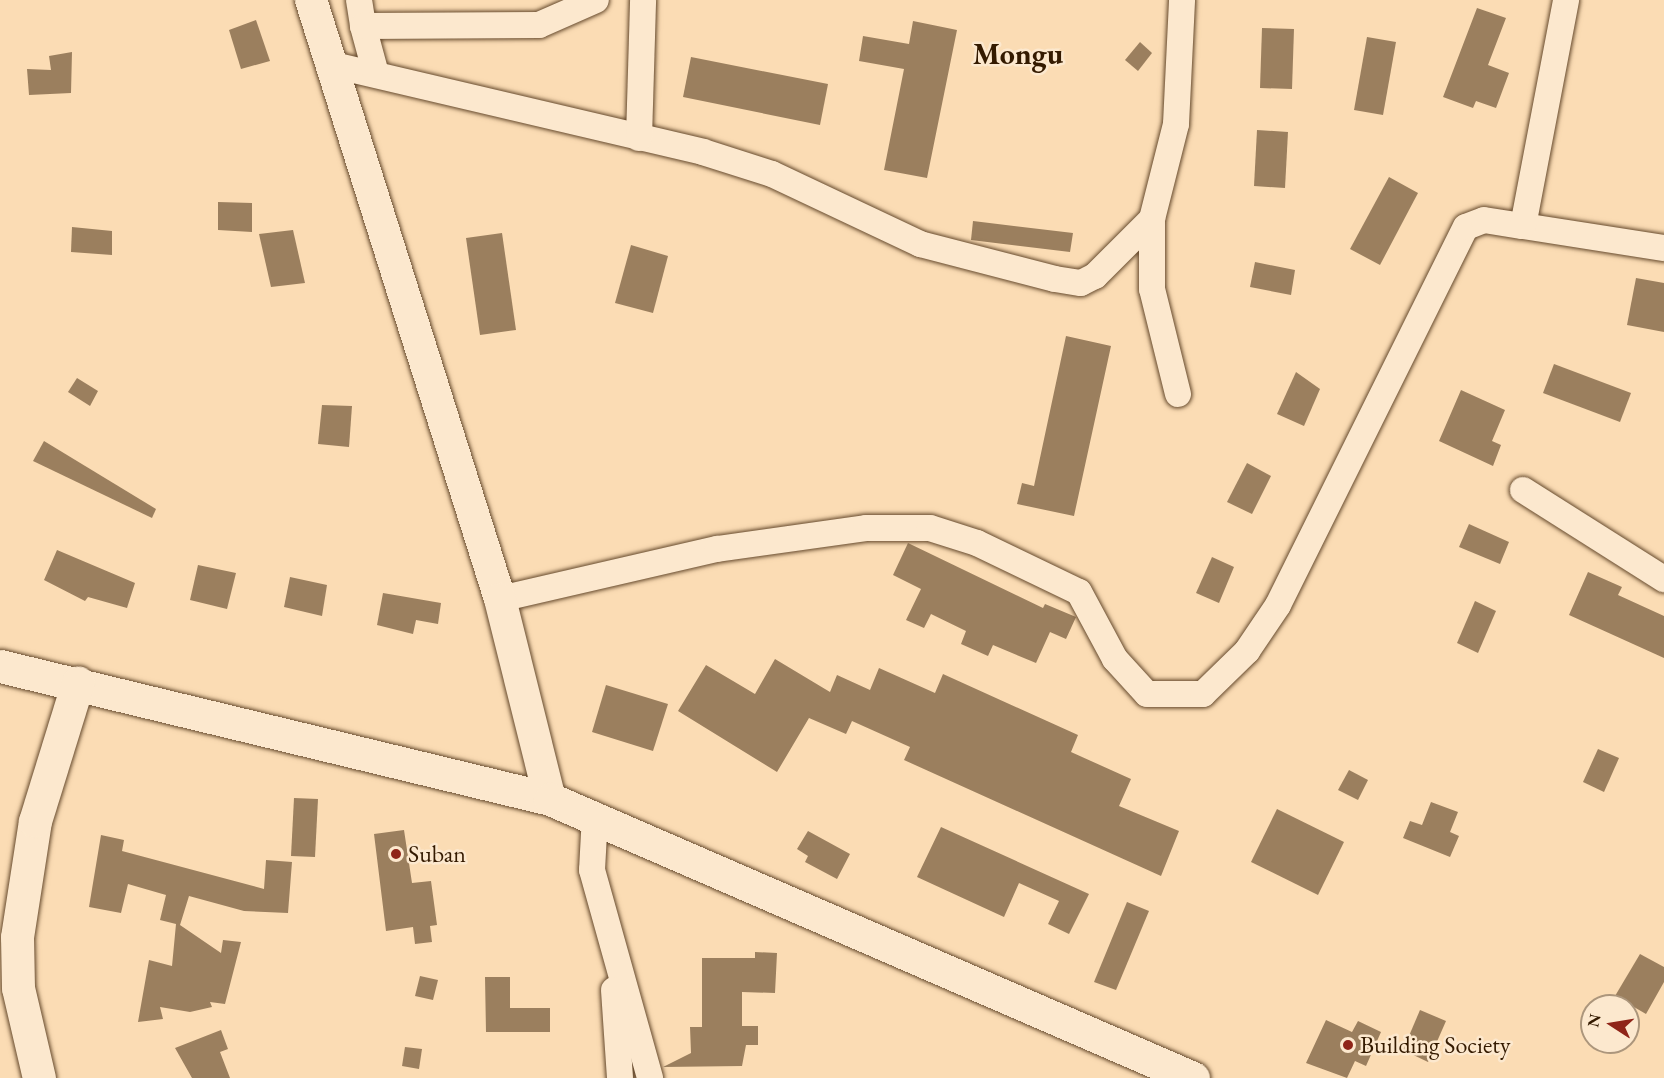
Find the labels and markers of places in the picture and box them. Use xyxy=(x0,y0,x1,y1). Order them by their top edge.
place label: Suban xyxy=(408,840,466,868)
marker: Suban xyxy=(389,847,403,861)
place label: Building Society xyxy=(1360,1031,1510,1059)
marker: Building Society xyxy=(1341,1038,1355,1052)

